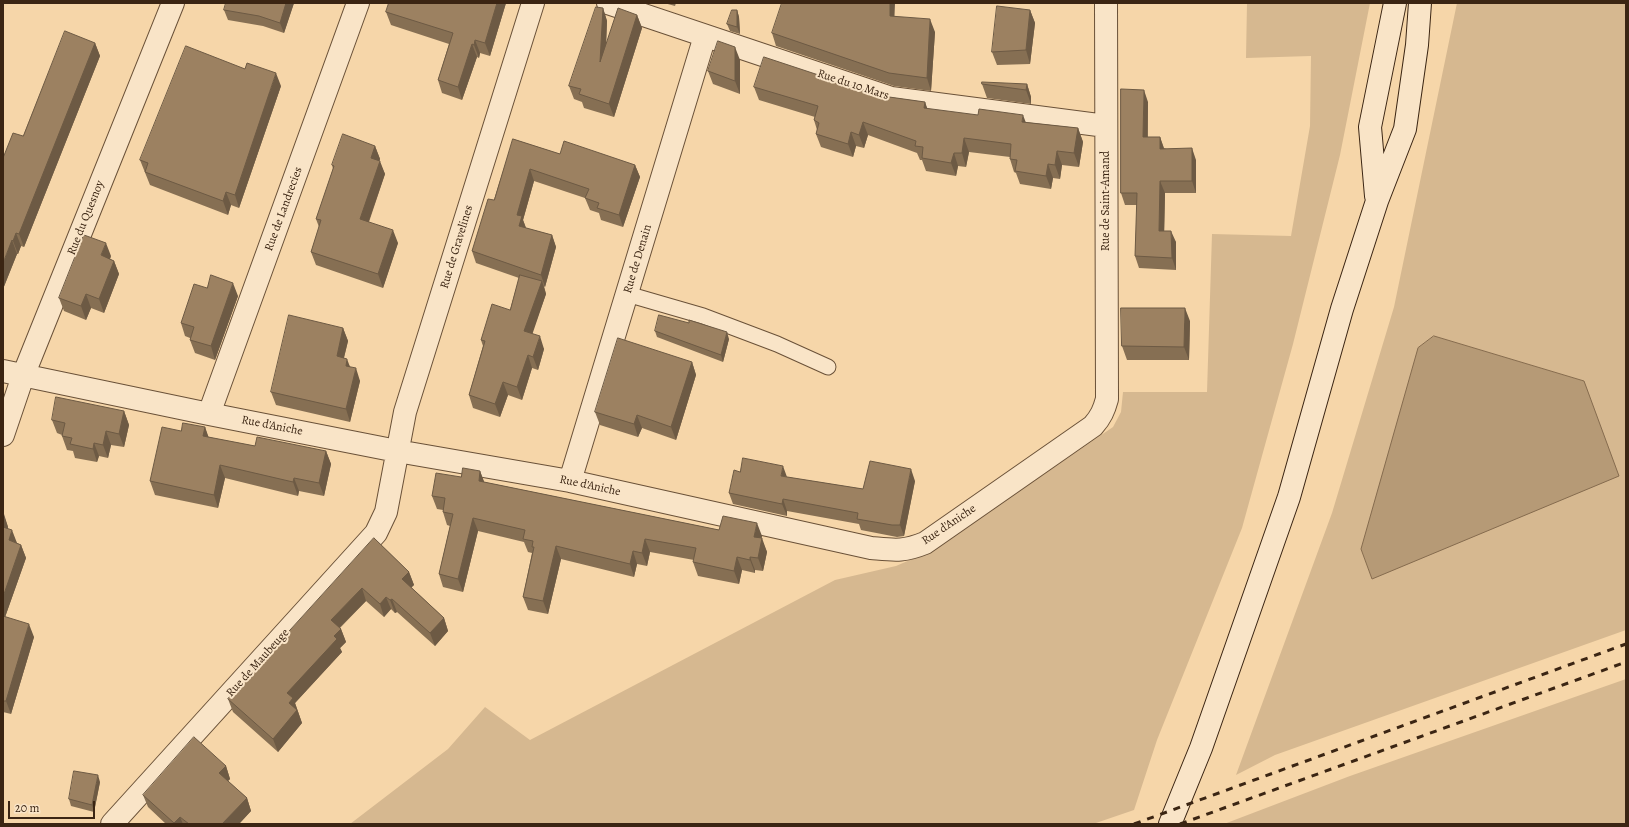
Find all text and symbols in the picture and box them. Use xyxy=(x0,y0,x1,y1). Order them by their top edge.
street label: Rue du 10 Mars xyxy=(815,67,891,103)
street label: Rue de Saint-Amand xyxy=(1099,151,1113,251)
street label: Rue de Landrecies xyxy=(262,165,306,253)
street label: Rue du Quesnoy xyxy=(64,179,108,257)
street label: Rue de Gravelines xyxy=(437,203,477,291)
street label: Rue de Denain xyxy=(621,223,655,295)
street label: Rue d'Aniche xyxy=(240,413,304,439)
street label: Rue d'Aniche xyxy=(558,472,622,500)
street label: Rue d'Aniche xyxy=(919,502,979,548)
street label: Rue de Maubeuge xyxy=(224,626,292,700)
scale bar xyxy=(10,793,97,819)
text: 20 m xyxy=(15,800,39,816)

